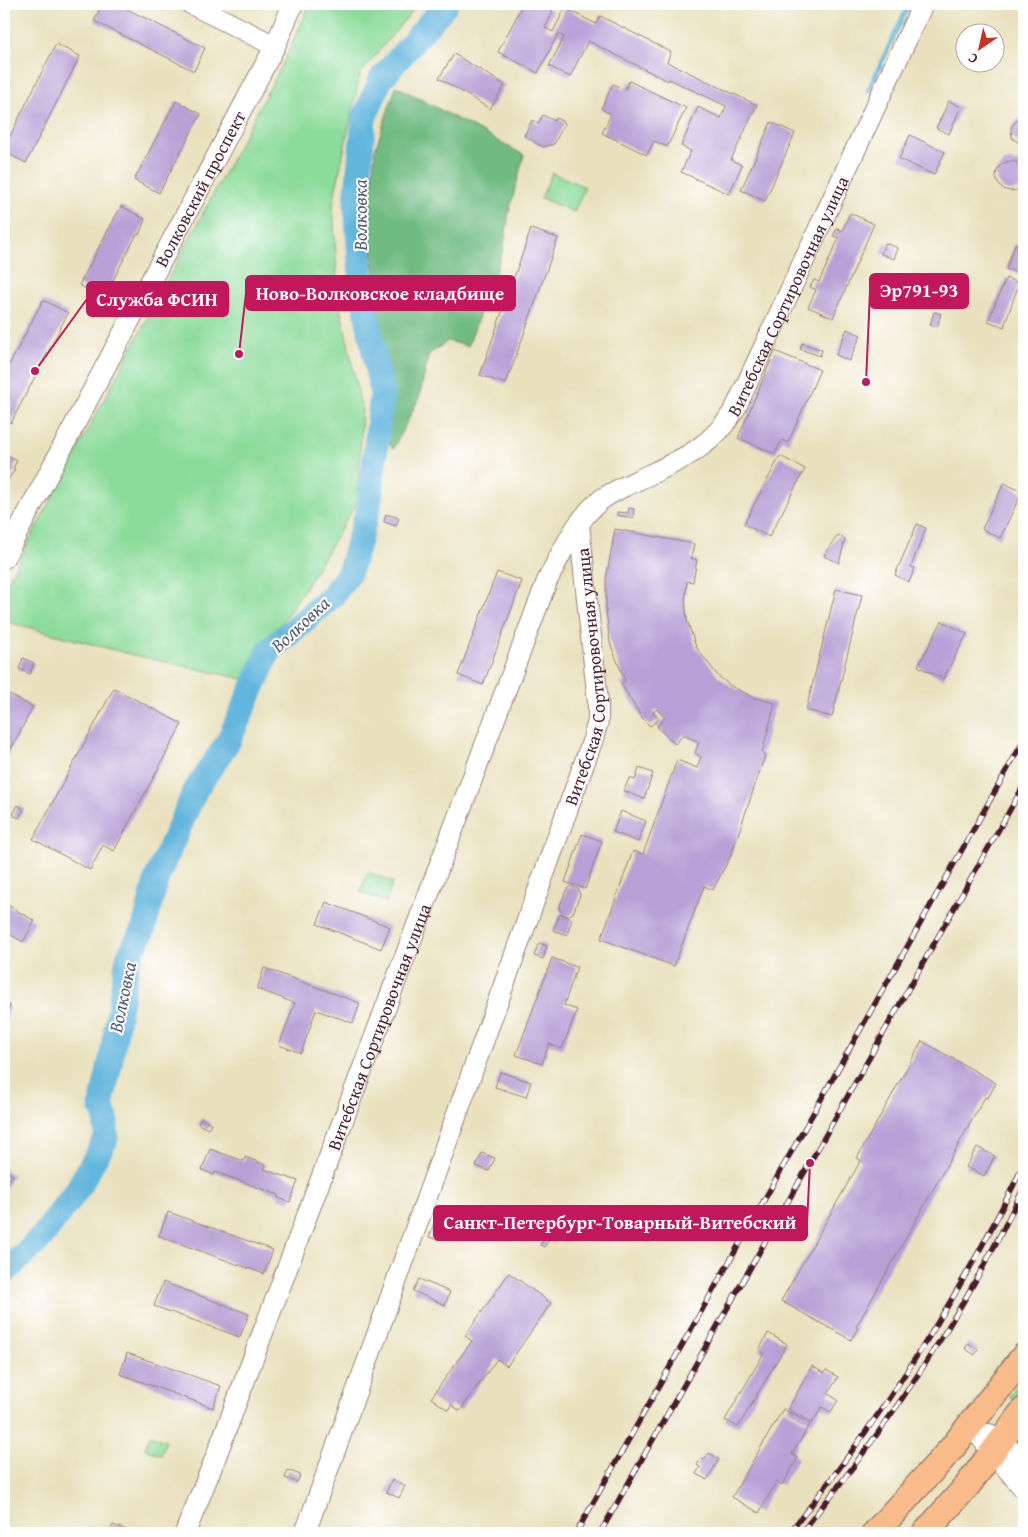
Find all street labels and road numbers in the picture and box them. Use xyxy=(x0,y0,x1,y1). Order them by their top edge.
street label: Волковский проспект xyxy=(147,105,252,271)
street label: Витебская Сортировочная улица xyxy=(720,171,855,421)
street label: Витебская Сортировочная улица xyxy=(557,546,612,809)
street label: Витебская Сортировочная улица xyxy=(320,899,438,1154)

